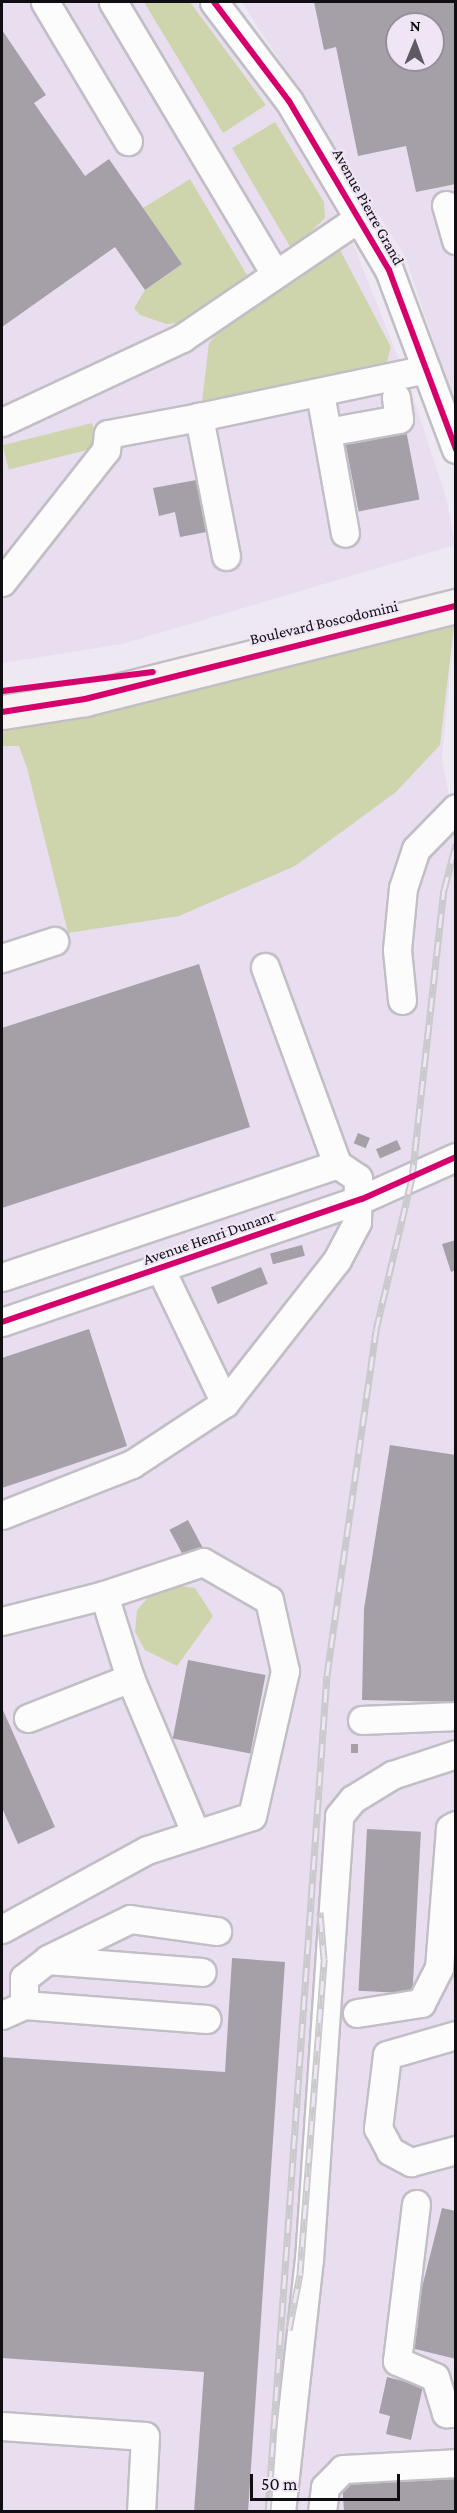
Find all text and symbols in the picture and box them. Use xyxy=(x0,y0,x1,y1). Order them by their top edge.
north arrow xyxy=(385,12,445,72)
text: N xyxy=(410,17,421,34)
street label: Avenue Pierre Grand xyxy=(328,145,408,269)
street label: Boulevard Boscodomini xyxy=(248,597,400,649)
street label: Avenue Henri Dunant xyxy=(141,1206,277,1270)
scale bar xyxy=(253,2462,403,2500)
text: 50 m xyxy=(261,2474,298,2494)

